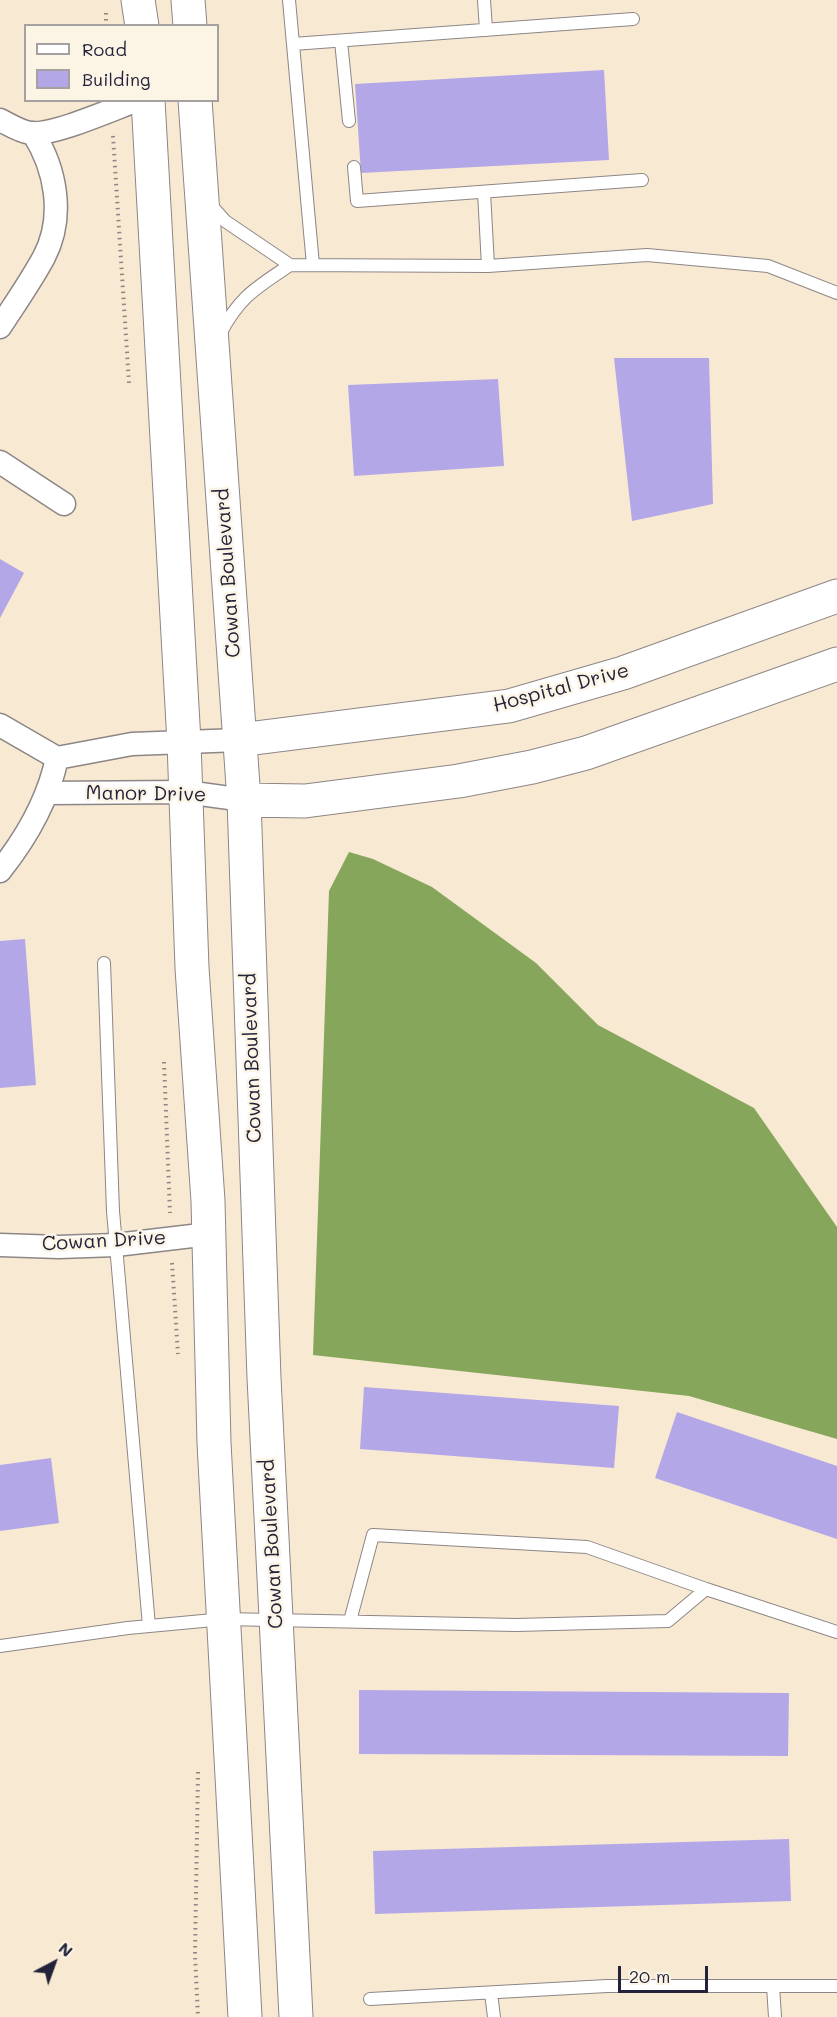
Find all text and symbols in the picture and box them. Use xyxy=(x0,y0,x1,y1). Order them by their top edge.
legend xyxy=(24,24,219,102)
text: Road xyxy=(82,37,127,61)
text: Building xyxy=(82,67,150,91)
street label: Cowan Boulevard xyxy=(210,487,246,659)
street label: Hospital Drive xyxy=(490,658,632,718)
street label: Manor Drive xyxy=(85,781,207,807)
street label: Cowan Boulevard xyxy=(237,973,267,1143)
street label: Cowan Drive xyxy=(41,1226,167,1256)
street label: Cowan Boulevard xyxy=(256,1458,288,1630)
north arrow xyxy=(24,1933,84,1993)
text: N xyxy=(55,1937,78,1961)
scale bar xyxy=(621,1954,711,1992)
text: 20 m xyxy=(629,1964,670,1988)

